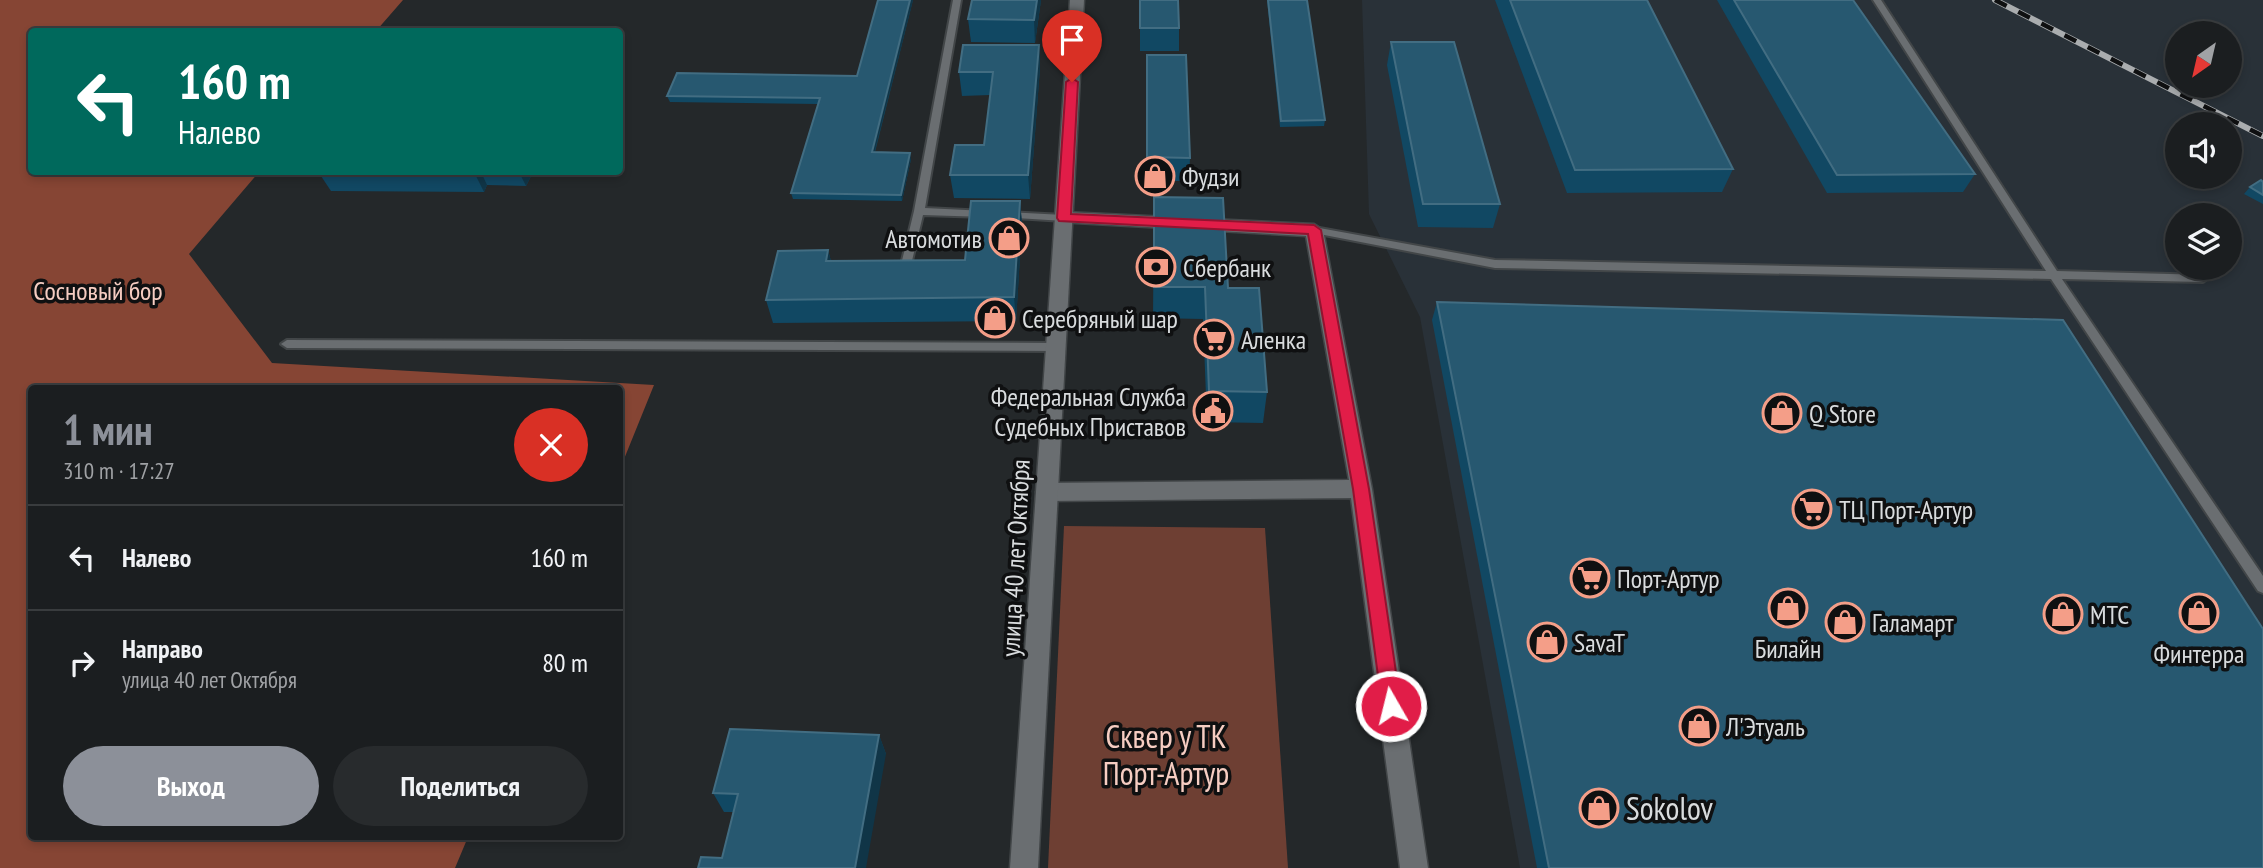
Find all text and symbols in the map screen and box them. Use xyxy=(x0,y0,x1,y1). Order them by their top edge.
pin xyxy=(1042,10,1102,82)
icon: arrive xyxy=(1053,21,1091,59)
north arrow xyxy=(2165,21,2242,98)
map controls xyxy=(2165,21,2242,280)
text: 160 m xyxy=(178,49,291,113)
icon: left xyxy=(63,56,154,147)
text: Налево xyxy=(178,111,261,153)
button: sound xyxy=(2165,112,2242,189)
shop icon: Фудзи xyxy=(1134,155,1176,197)
place label: Фудзи xyxy=(1182,160,1240,193)
button: layers xyxy=(2165,203,2242,280)
shop icon: Автомотив xyxy=(988,217,1030,259)
place label: Автомотив xyxy=(885,222,982,255)
bank icon: Сбербанк xyxy=(1135,246,1177,288)
place label: Сбербанк xyxy=(1183,251,1271,284)
park label: Сосновый бор xyxy=(33,274,163,307)
shop icon: Серебряный шар xyxy=(974,297,1016,339)
place label: Серебряный шар xyxy=(1022,302,1178,335)
supermarket icon: Аленка xyxy=(1193,318,1235,360)
place label: Аленка xyxy=(1241,323,1306,356)
place label: Федеральная Служба Судебных Приставов xyxy=(991,380,1186,443)
public building icon: Федеральная Служба Судебных Приставов xyxy=(1192,390,1234,432)
shop icon: Q Store xyxy=(1761,392,1803,434)
place label: Q Store xyxy=(1809,397,1876,430)
text: 1 мин xyxy=(63,402,153,457)
button: close xyxy=(514,408,588,482)
text: 310 m · 17:27 xyxy=(63,456,175,485)
street label: улица 40 лет Октября xyxy=(993,458,1037,658)
supermarket icon: ТЦ Порт-Артур xyxy=(1791,488,1833,530)
place label: ТЦ Порт-Артур xyxy=(1839,493,1973,526)
icon: left xyxy=(63,539,101,577)
text: Налево xyxy=(122,541,191,574)
text: 160 m xyxy=(530,541,588,574)
supermarket icon: Порт-Артур xyxy=(1569,557,1611,599)
place label: Порт-Артур xyxy=(1617,562,1720,595)
shop icon: Билайн xyxy=(1767,587,1809,629)
shop icon: Финтерра xyxy=(2178,592,2220,634)
shop icon: МТС xyxy=(2042,593,2084,635)
place label: МТС xyxy=(2090,598,2129,631)
shop icon: Галамарт xyxy=(1824,601,1866,643)
place label: Галамарт xyxy=(1872,606,1954,639)
shop icon: SavaT xyxy=(1526,621,1568,663)
place label: SavaT xyxy=(1574,626,1626,659)
text: Направо xyxy=(122,632,203,665)
place label: Билайн xyxy=(1755,632,1821,665)
place label: Финтерра xyxy=(2154,637,2244,670)
icon: right xyxy=(63,644,101,682)
text: 80 m xyxy=(542,646,588,679)
text: улица 40 лет Октября xyxy=(122,665,297,694)
position arrow xyxy=(1354,669,1428,743)
shop icon: Л'Этуаль xyxy=(1678,705,1720,747)
place label: Л'Этуаль xyxy=(1725,710,1805,743)
park label: Сквер у ТК Порт-Артур xyxy=(1103,715,1229,794)
button: Выход xyxy=(63,746,319,826)
button: Поделиться xyxy=(333,746,588,826)
shop icon: Sokolov xyxy=(1578,787,1620,829)
place label: Sokolov xyxy=(1626,787,1713,829)

